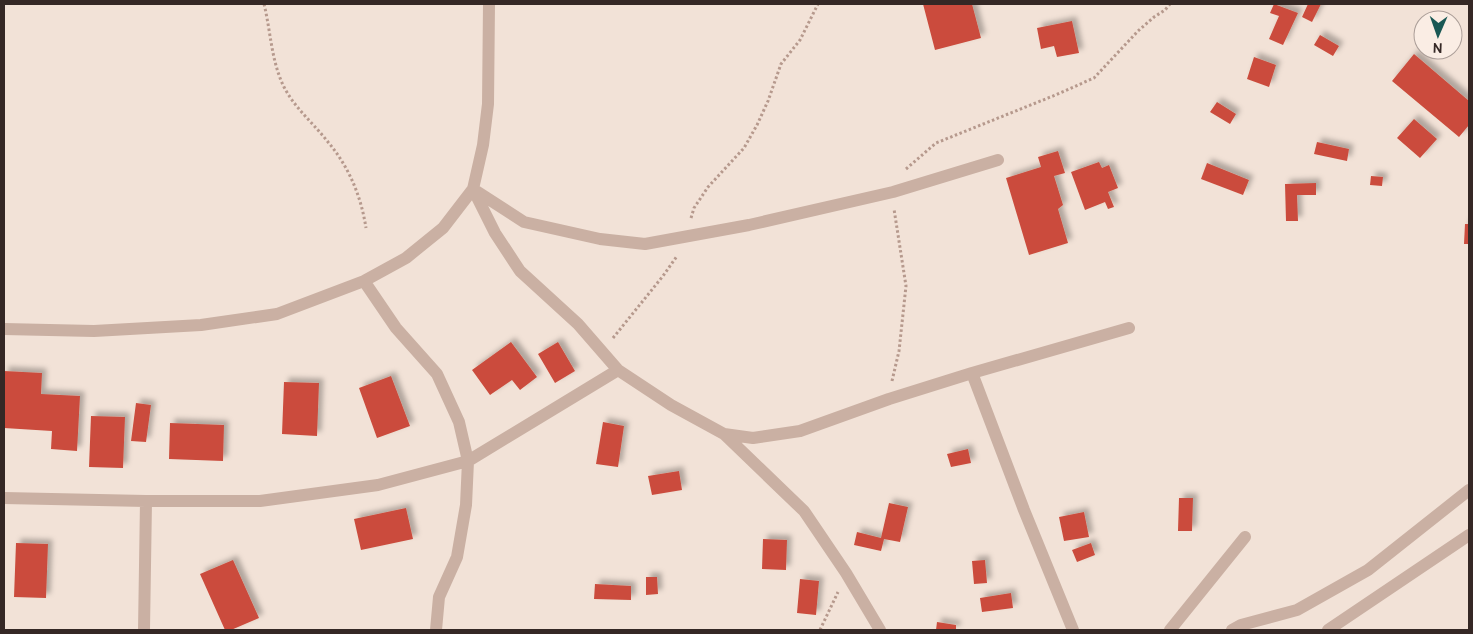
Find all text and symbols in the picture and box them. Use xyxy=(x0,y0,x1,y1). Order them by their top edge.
north arrow xyxy=(1413,10,1463,60)
text: N xyxy=(1432,39,1443,57)

